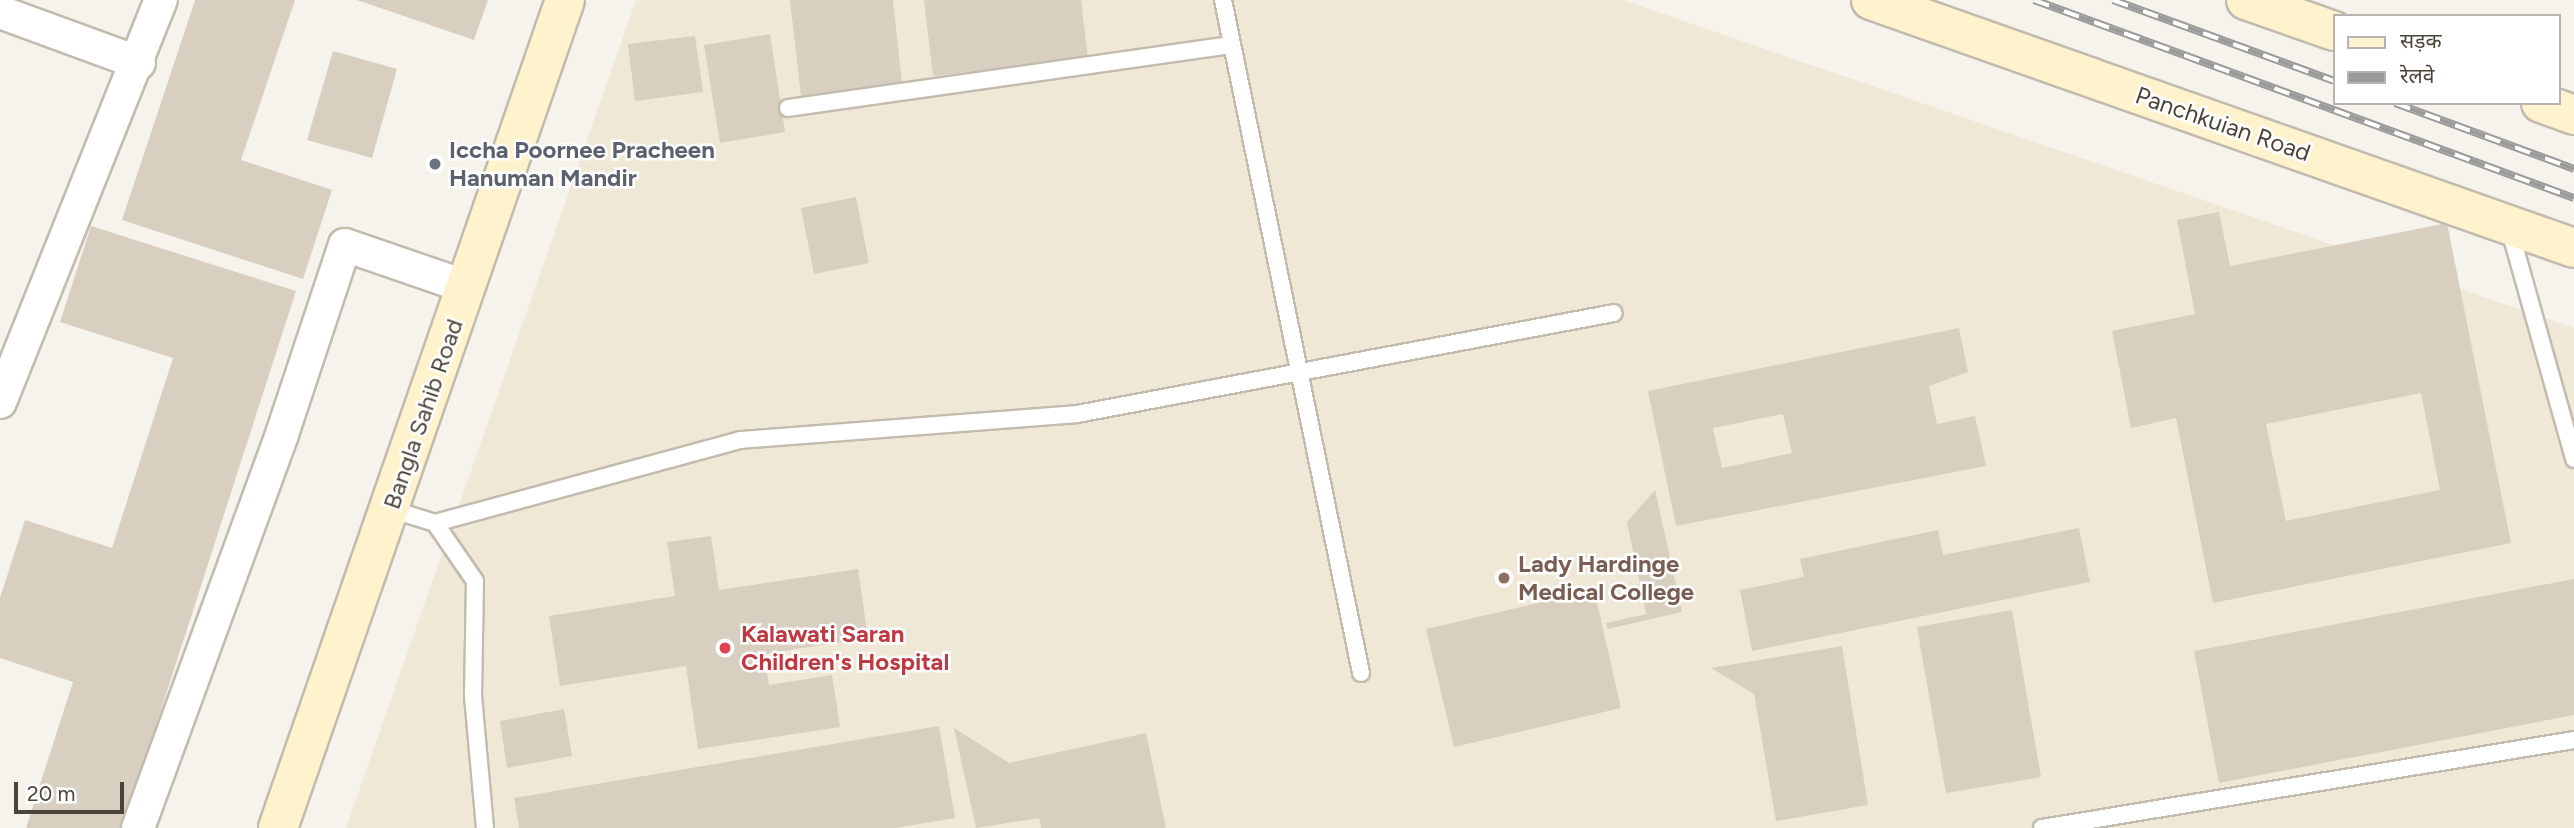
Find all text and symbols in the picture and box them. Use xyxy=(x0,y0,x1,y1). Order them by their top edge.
legend xyxy=(2332,14,2560,105)
text: सड़क xyxy=(2400,28,2442,53)
text: रेलवे xyxy=(2400,63,2435,88)
street label: Panchkuian Road xyxy=(2132,81,2314,167)
place label: Iccha Poornee Pracheen Hanuman Mandir xyxy=(449,136,715,192)
marker: Iccha Poornee Pracheen Hanuman Mandir xyxy=(427,156,443,172)
street label: Bangla Sahib Road xyxy=(377,315,469,513)
place label: Lady Hardinge Medical College xyxy=(1518,550,1694,606)
marker: Lady Hardinge Medical College xyxy=(1496,570,1512,586)
place label: Kalawati Saran Children's Hospital xyxy=(741,620,949,676)
marker: Kalawati Saran Children's Hospital xyxy=(715,638,735,658)
scale bar xyxy=(18,768,128,812)
text: 20 m xyxy=(27,781,75,806)

